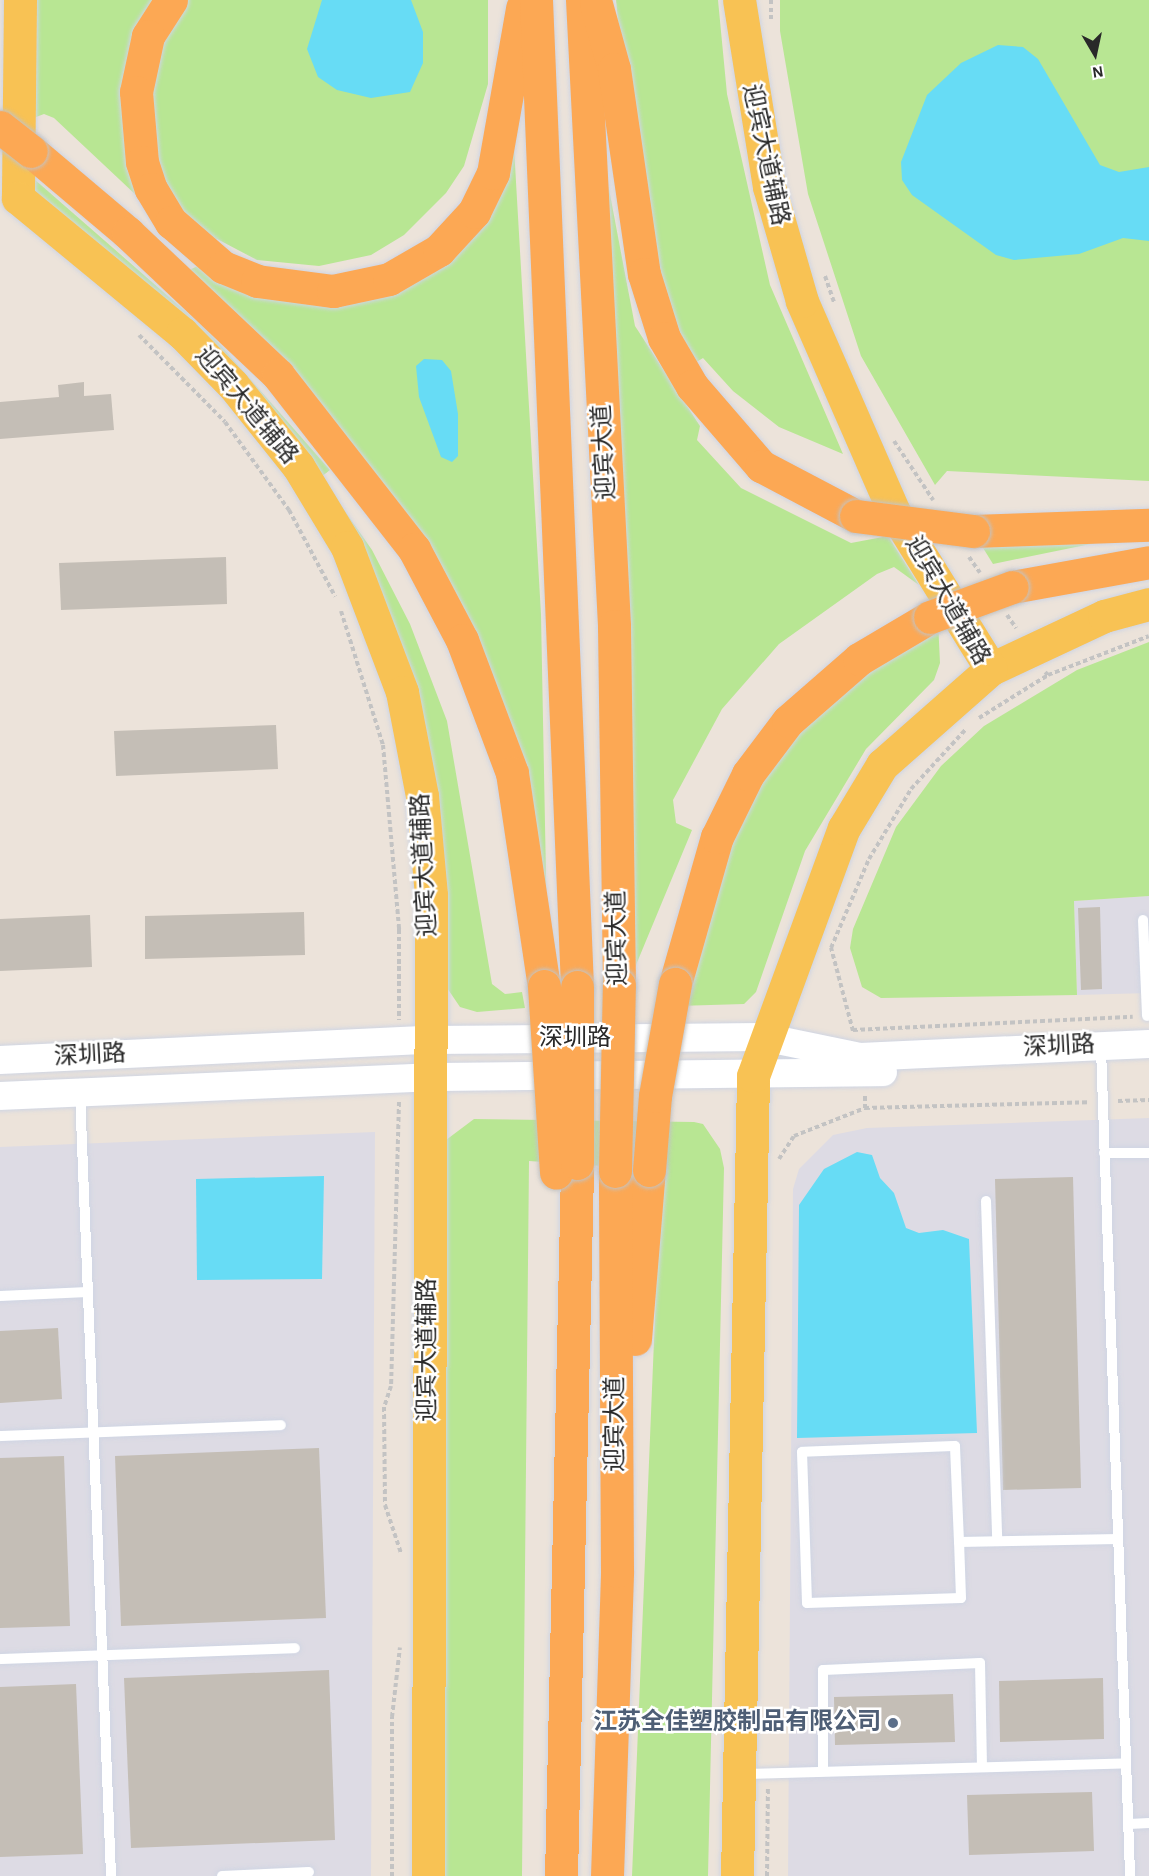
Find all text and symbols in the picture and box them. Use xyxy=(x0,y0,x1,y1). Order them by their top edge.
north arrow xyxy=(1065,24,1125,84)
text: N xyxy=(1091,63,1105,81)
street label: 迎宾大道辅路 xyxy=(736,82,794,228)
street label: 迎宾大道辅路 xyxy=(189,342,303,470)
street label: 迎宾大道 xyxy=(588,403,622,501)
street label: 迎宾大道辅路 xyxy=(899,531,995,671)
street label: 迎宾大道辅路 xyxy=(407,792,443,938)
street label: 迎宾大道 xyxy=(603,890,633,986)
street label: 深圳路 xyxy=(539,1025,611,1053)
street label: 深圳路 xyxy=(1022,1031,1096,1063)
street label: 深圳路 xyxy=(53,1040,127,1072)
street label: 迎宾大道辅路 xyxy=(414,1278,442,1422)
street label: 迎宾大道 xyxy=(602,1376,630,1472)
place label: 江苏全佳塑胶制品有限公司 xyxy=(593,1709,881,1737)
marker: 江苏全佳塑胶制品有限公司 xyxy=(886,1716,900,1730)

